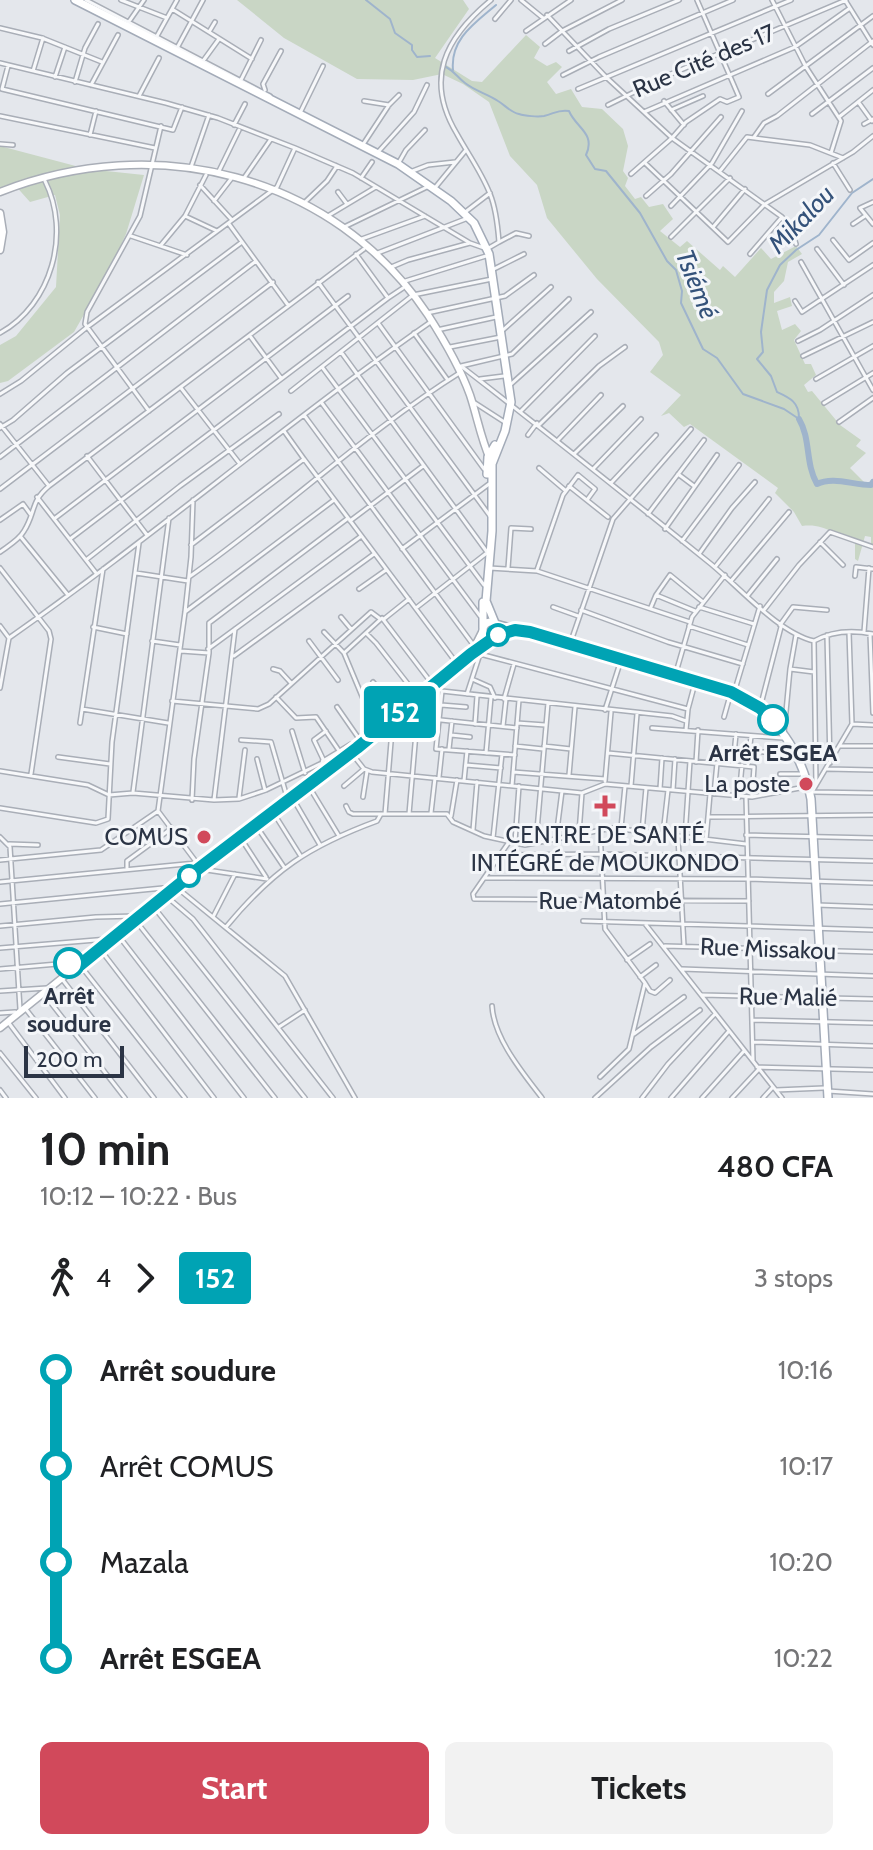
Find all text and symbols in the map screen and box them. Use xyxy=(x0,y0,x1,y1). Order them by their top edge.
street label: Rue Cité des 17 xyxy=(628,18,779,104)
water label: Mikalou xyxy=(760,178,841,260)
water label: Tsiémé xyxy=(669,245,725,323)
unlabelled marker xyxy=(487,624,509,646)
line badge: 152 xyxy=(354,686,446,738)
text: 152 xyxy=(380,695,420,729)
marker: Arrêt ESGEA xyxy=(758,705,788,735)
place label: Arrêt ESGEA xyxy=(709,738,837,767)
place label: La poste xyxy=(704,769,790,798)
marker: La poste xyxy=(797,775,815,793)
marker: CENTRE DE SANTÉ INTÉGRÉ de MOUKONDO xyxy=(594,795,616,817)
place label: CENTRE DE SANTÉ INTÉGRÉ de MOUKONDO xyxy=(471,820,739,877)
place label: COMUS xyxy=(105,822,188,851)
marker: COMUS xyxy=(195,828,213,846)
unlabelled marker xyxy=(178,865,200,887)
street label: Rue Matombé xyxy=(539,886,681,915)
street label: Rue Missakou xyxy=(699,932,837,965)
marker: Arrêt soudure xyxy=(54,948,84,978)
place label: Arrêt soudure xyxy=(27,981,111,1038)
street label: Rue Malié xyxy=(739,981,837,1012)
scale bar xyxy=(24,1042,124,1078)
text: 200 m xyxy=(36,1046,102,1073)
text: 10 min xyxy=(40,1123,170,1176)
text: 480 CFA xyxy=(717,1148,833,1185)
text: 10:12 – 10:22 · Bus xyxy=(40,1180,237,1212)
icon: walk xyxy=(40,1256,84,1300)
icon: forward xyxy=(123,1256,167,1300)
text: 152 xyxy=(195,1261,235,1295)
text: 4 xyxy=(96,1262,111,1294)
text: 3 stops xyxy=(754,1262,833,1294)
text: Arrêt soudure xyxy=(100,1352,276,1389)
text: 10:16 xyxy=(778,1354,833,1386)
text: Arrêt COMUS xyxy=(100,1448,274,1485)
text: 10:17 xyxy=(779,1450,833,1482)
text: Mazala xyxy=(100,1544,189,1581)
text: 10:20 xyxy=(769,1546,833,1578)
text: Arrêt ESGEA xyxy=(100,1640,261,1677)
text: 10:22 xyxy=(774,1642,833,1674)
button: Start xyxy=(40,1742,429,1834)
button: Tickets xyxy=(445,1742,833,1834)

